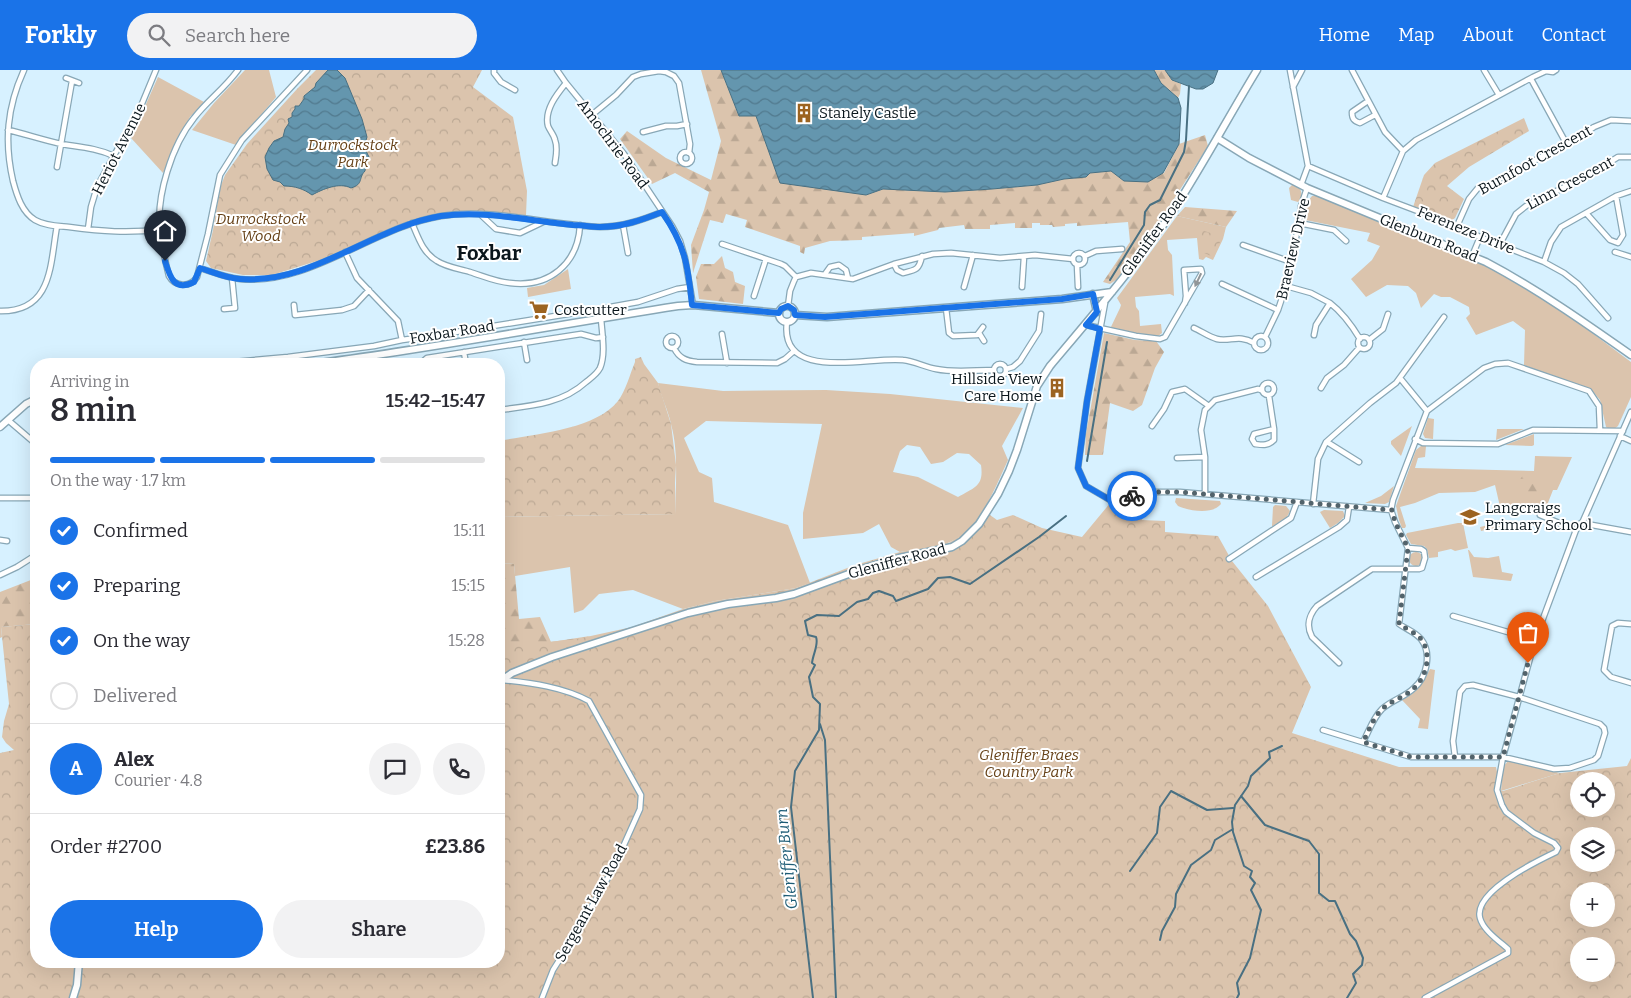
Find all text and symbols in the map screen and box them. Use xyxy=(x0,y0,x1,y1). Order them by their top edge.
search box xyxy=(127,13,477,58)
text: Forkly xyxy=(25,21,97,49)
icon: search xyxy=(145,21,173,49)
text: Search here xyxy=(185,24,290,47)
text: Home xyxy=(1319,24,1370,46)
text: Map xyxy=(1398,24,1434,46)
text: About xyxy=(1462,24,1513,46)
text: Contact xyxy=(1541,24,1606,46)
street label: Amochrie Road xyxy=(573,96,653,192)
street label: Heriot Avenue xyxy=(88,100,150,198)
building icon: Stanely Castle xyxy=(793,102,815,124)
place label: Stanely Castle xyxy=(819,104,917,122)
street label: Burnfoot Crescent xyxy=(1475,121,1595,199)
park label: Durrockstock Park xyxy=(308,136,399,171)
street label: Linn Crescent xyxy=(1523,152,1617,213)
street label: Gleniffer Road xyxy=(1117,188,1191,280)
street label: Braeview Drive xyxy=(1273,196,1313,302)
street label: Fereneze Drive xyxy=(1415,202,1517,258)
pin xyxy=(144,210,186,261)
park label: Durrockstock Wood xyxy=(216,210,307,245)
street label: Glenburn Road xyxy=(1377,210,1481,266)
icon: home xyxy=(151,217,179,245)
district label: Foxbar xyxy=(457,241,522,265)
one-way arrow xyxy=(1194,273,1202,287)
supermarket icon: Costcutter xyxy=(528,299,550,321)
place label: Costcutter xyxy=(554,301,627,319)
street label: Foxbar Road xyxy=(408,316,496,348)
place label: Hillside View Care Home xyxy=(951,370,1043,405)
text: Arriving in xyxy=(50,372,129,391)
building icon: Hillside View Care Home xyxy=(1046,377,1068,399)
text: 15:42–15:47 xyxy=(386,389,485,412)
text: 8 min xyxy=(50,391,136,429)
text: On the way · 1.7 km xyxy=(50,471,186,490)
courier xyxy=(1107,471,1157,521)
icon: bike xyxy=(1118,482,1146,510)
place label: Langcraigs Primary School xyxy=(1485,499,1592,534)
school or university icon: Langcraigs Primary School xyxy=(1459,506,1481,528)
icon: check xyxy=(50,517,78,545)
text: Confirmed xyxy=(93,519,188,542)
text: 15:11 xyxy=(454,521,485,540)
street label: Gleniffer Road xyxy=(846,539,948,583)
icon: check xyxy=(50,572,78,600)
text: Preparing xyxy=(93,574,181,597)
text: 15:15 xyxy=(452,576,485,595)
pin xyxy=(1507,612,1549,663)
icon: bag xyxy=(1514,619,1542,647)
icon: check xyxy=(50,627,78,655)
text: On the way xyxy=(93,629,190,652)
text: 15:28 xyxy=(448,631,485,650)
text: Delivered xyxy=(93,684,177,707)
button: chat xyxy=(369,743,421,795)
button: phone xyxy=(433,743,485,795)
park label: Gleniffer Braes Country Park xyxy=(979,746,1079,781)
text: Alex xyxy=(114,748,154,771)
text: A xyxy=(69,757,83,780)
text: Courier · 4.8 xyxy=(114,771,203,790)
map controls xyxy=(1570,772,1615,982)
button: locate xyxy=(1570,772,1615,817)
water label: Gleniffer Burn xyxy=(772,808,801,910)
button: layers xyxy=(1570,827,1615,872)
text: Order #2700 xyxy=(50,835,162,858)
text: £23.86 xyxy=(425,835,485,858)
street label: Sergeant Law Road xyxy=(551,841,631,965)
button: + xyxy=(1570,882,1615,927)
button: Help xyxy=(50,900,263,958)
button: Share xyxy=(273,900,485,958)
button: − xyxy=(1570,937,1615,982)

